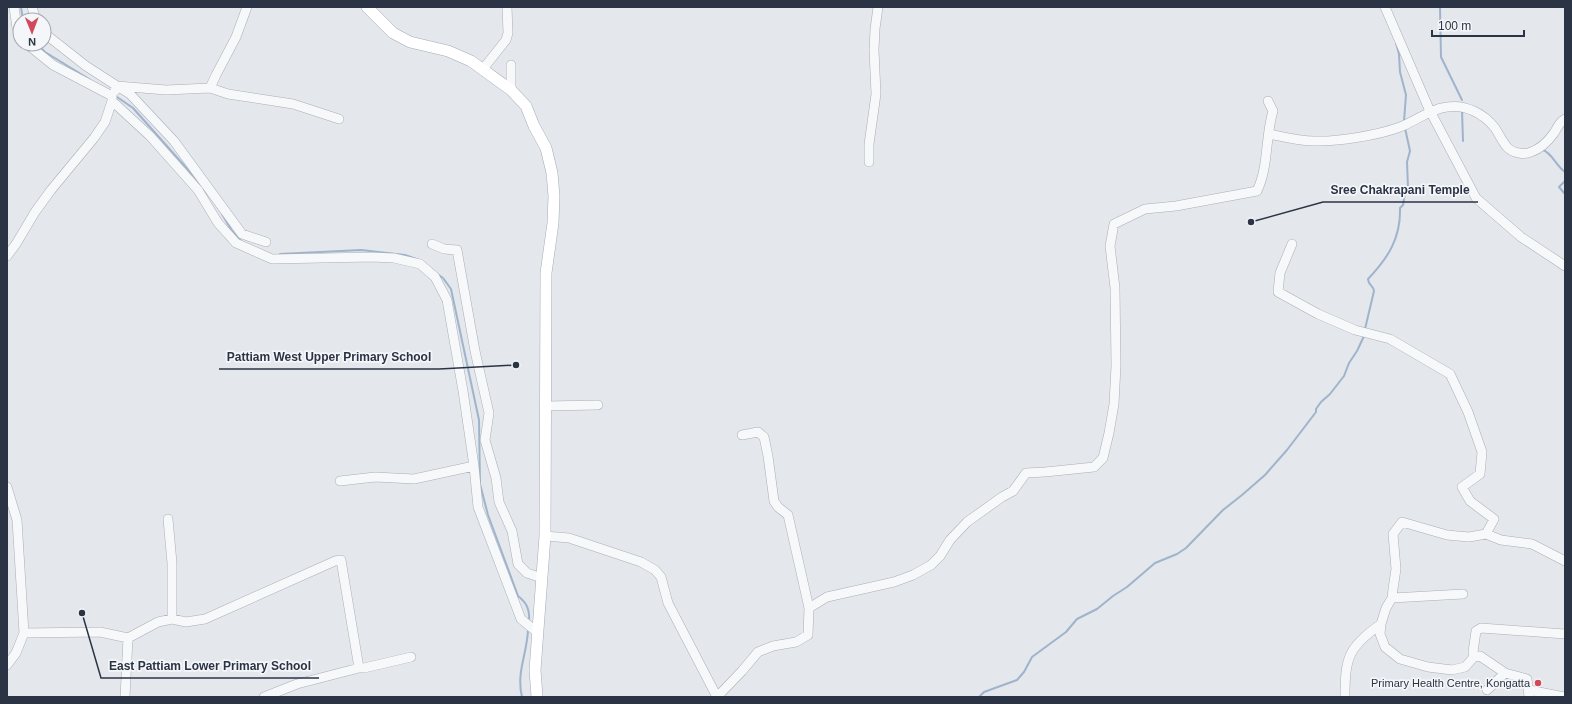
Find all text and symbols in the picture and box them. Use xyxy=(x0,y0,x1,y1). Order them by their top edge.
north arrow xyxy=(12,12,52,52)
scale bar xyxy=(1432,12,1524,38)
text: 100 m xyxy=(1438,19,1471,33)
text: N xyxy=(28,36,36,48)
callout: Sree Chakrapani Temple xyxy=(1323,178,1478,202)
text: Sree Chakrapani Temple xyxy=(1330,183,1470,197)
callout: Pattiam West Upper Primary School xyxy=(219,345,439,369)
text: Pattiam West Upper Primary School xyxy=(227,350,431,364)
callout: East Pattiam Lower Primary School xyxy=(101,654,319,678)
text: East Pattiam Lower Primary School xyxy=(109,659,311,673)
place label: Primary Health Centre, Kongatta xyxy=(1371,677,1531,689)
marker: Primary Health Centre, Kongatta xyxy=(1533,678,1543,688)

